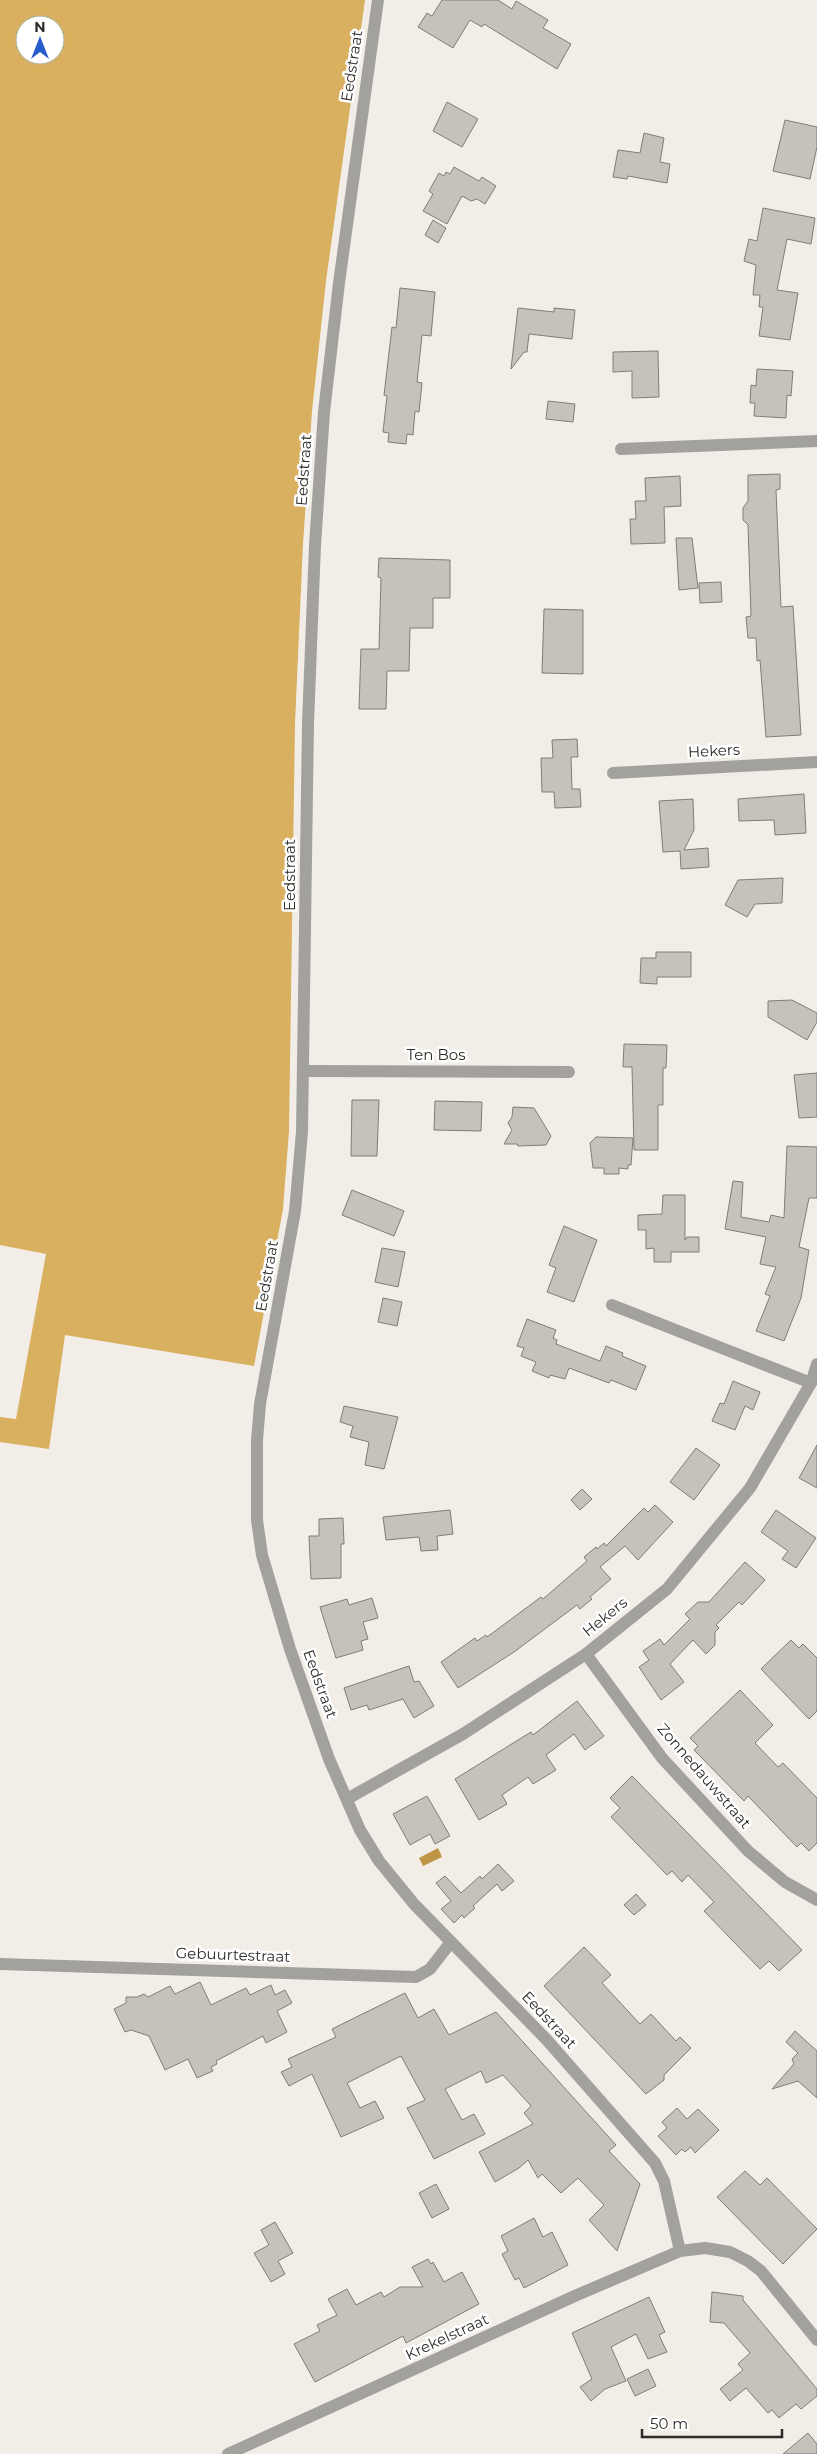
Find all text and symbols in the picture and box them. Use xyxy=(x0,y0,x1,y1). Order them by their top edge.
north arrow xyxy=(15,15,65,65)
text: N xyxy=(34,18,46,36)
street label: Eedstraat xyxy=(337,29,367,103)
street label: Eedstraat xyxy=(292,434,315,506)
street label: Hekers xyxy=(687,740,741,761)
street label: Eedstraat xyxy=(280,839,299,911)
street label: Ten Bos xyxy=(407,1045,465,1064)
street label: Eedstraat xyxy=(251,1239,282,1313)
street label: Hekers xyxy=(578,1593,631,1640)
street label: Eedstraat xyxy=(299,1647,342,1721)
street label: Zonnedauwstraat xyxy=(654,1719,755,1832)
street label: Gebuurtestraat xyxy=(175,1943,291,1966)
street label: Eedstraat xyxy=(518,1987,581,2052)
street label: Krekelstraat xyxy=(402,2309,491,2364)
scale bar xyxy=(642,2406,782,2438)
text: 50 m xyxy=(650,2414,688,2433)

